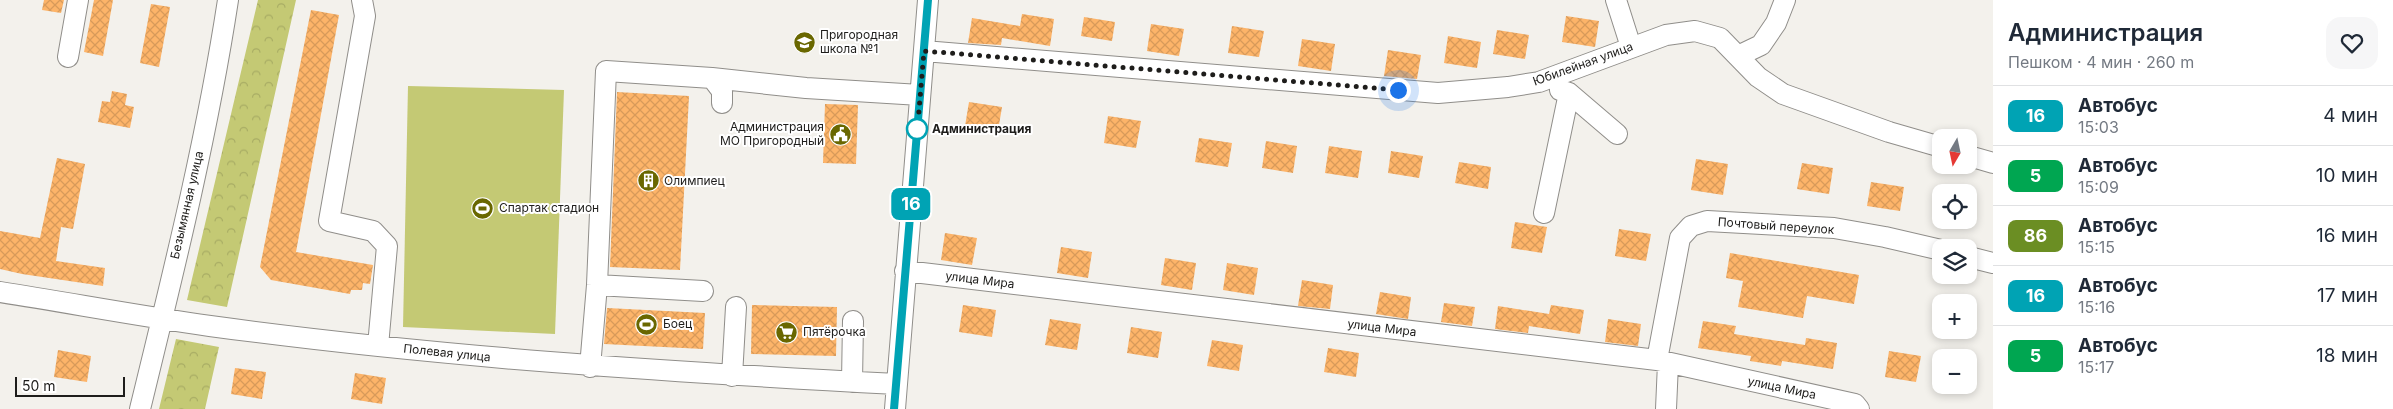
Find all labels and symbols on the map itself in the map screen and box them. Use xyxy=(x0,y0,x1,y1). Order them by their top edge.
place label: Пригородная школа №1 xyxy=(820,27,898,56)
school or university icon: Пригородная школа №1 xyxy=(792,30,816,54)
street label: Юбилейная улица xyxy=(1531,38,1635,89)
your location xyxy=(1386,78,1411,103)
marker: Администрация xyxy=(906,118,928,140)
place label: Администрация МО Пригородный xyxy=(720,119,824,148)
place label: Администрация xyxy=(932,121,1031,136)
public building icon: Администрация МО Пригородный xyxy=(828,122,852,146)
north arrow xyxy=(1932,129,1978,174)
street label: Безымянная улица xyxy=(167,149,206,260)
building icon: Олимпиец xyxy=(636,169,660,193)
place label: Олимпиец xyxy=(664,173,725,188)
line badge: 16 xyxy=(888,188,934,220)
sports icon: Спартак стадион xyxy=(471,196,495,220)
place label: Спартак стадион xyxy=(499,200,599,215)
street label: Почтовый переулок xyxy=(1717,214,1835,237)
street label: улица Мира xyxy=(945,268,1016,291)
sports icon: Боец xyxy=(635,312,659,336)
place label: Боец xyxy=(663,316,692,331)
street label: улица Мира xyxy=(1347,316,1418,339)
supermarket icon: Пятёрочка xyxy=(775,320,799,344)
place label: Пятёрочка xyxy=(803,324,866,339)
street label: Полевая улица xyxy=(403,340,491,365)
street label: улица Мира xyxy=(1746,373,1818,402)
scale bar xyxy=(15,374,125,397)

